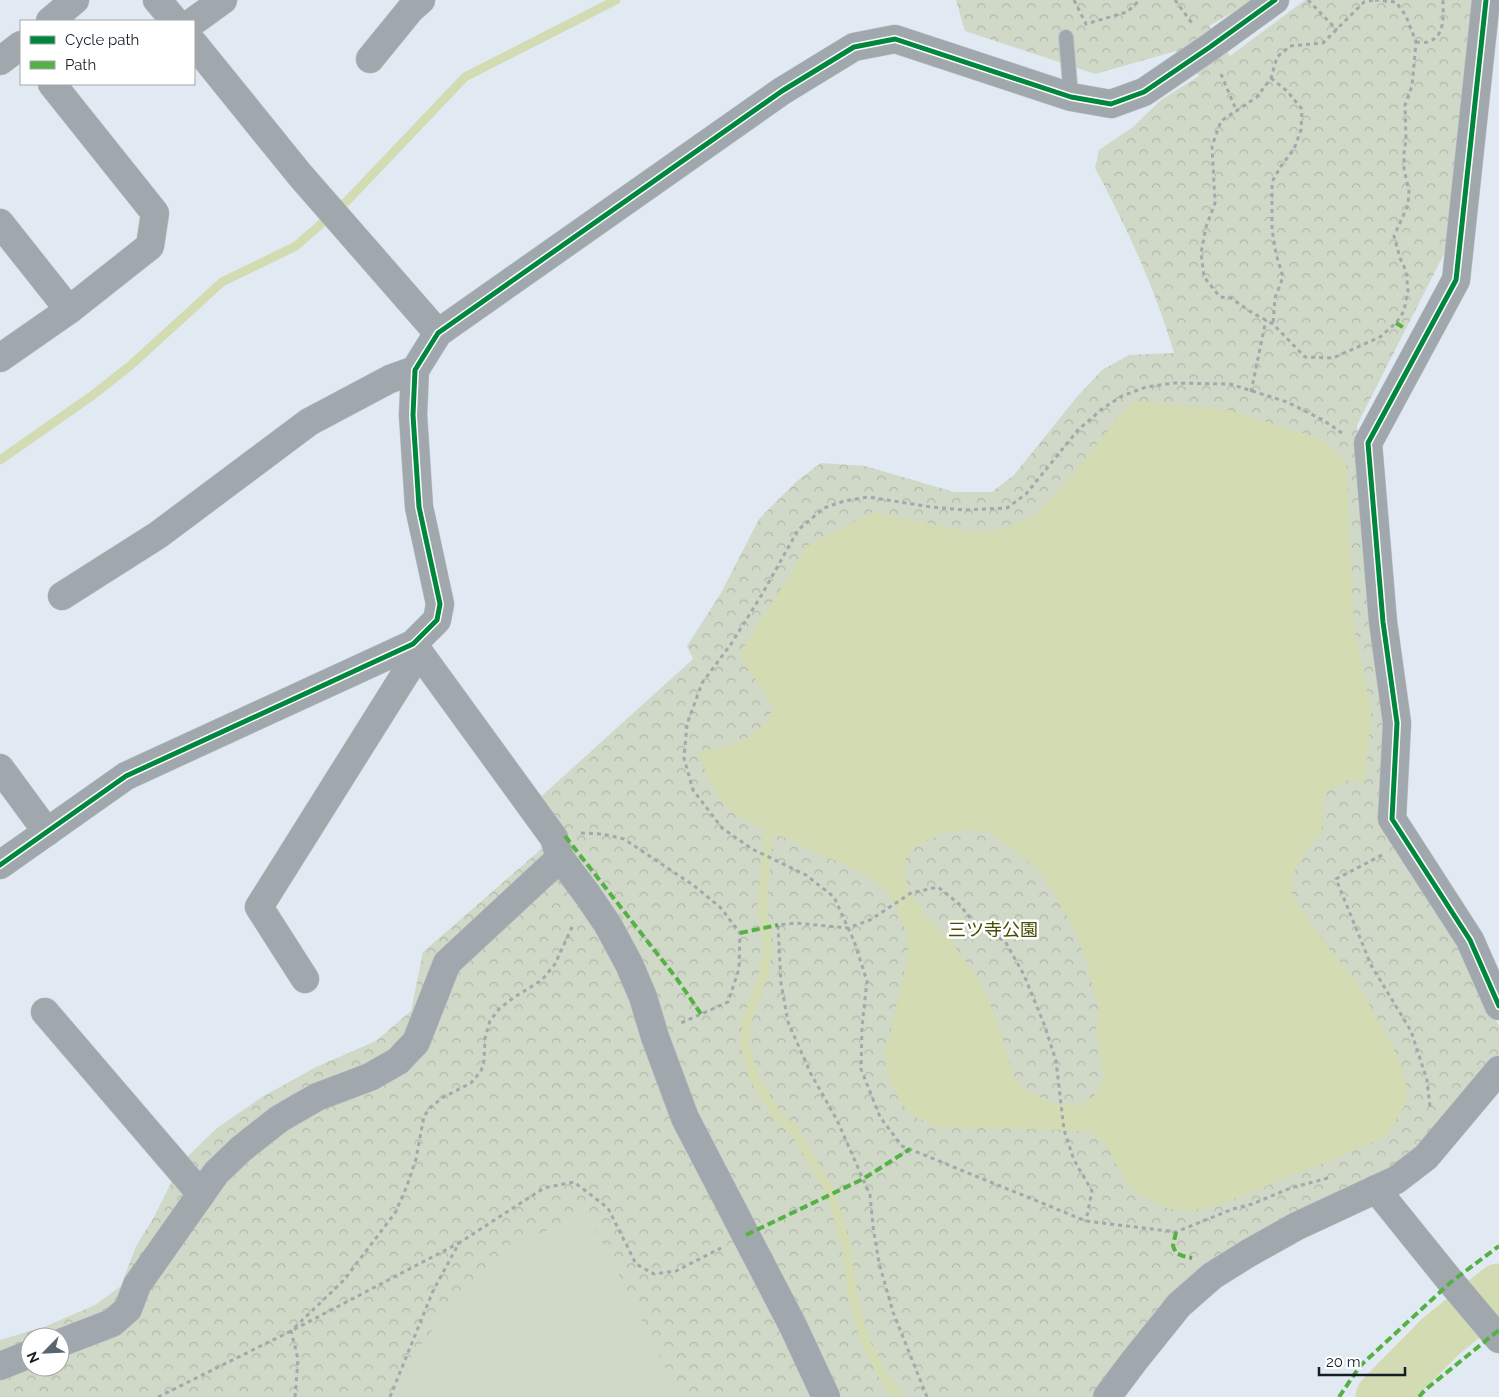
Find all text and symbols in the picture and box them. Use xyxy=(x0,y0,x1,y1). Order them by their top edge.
legend xyxy=(20,20,195,85)
text: Cycle path xyxy=(65,31,139,49)
text: Path xyxy=(65,56,96,74)
park label: 三ツ寺公園 xyxy=(948,919,1038,940)
north arrow xyxy=(20,1327,70,1377)
scale bar xyxy=(1319,1344,1405,1376)
text: N xyxy=(24,1349,43,1365)
text: 20 m xyxy=(1326,1353,1361,1371)

